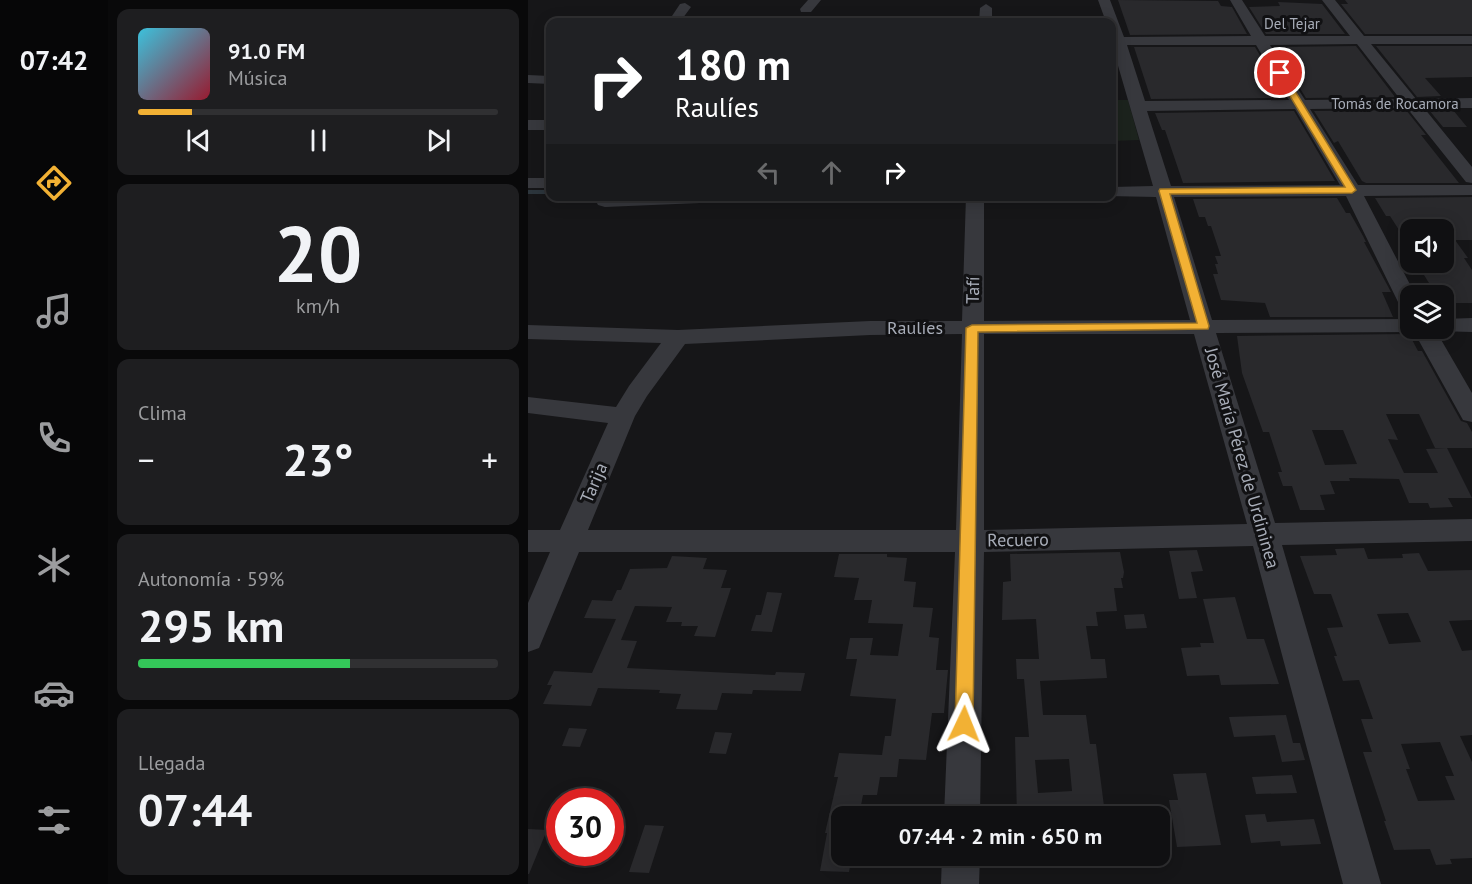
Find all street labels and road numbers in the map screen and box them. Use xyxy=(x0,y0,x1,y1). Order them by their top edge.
street label: Del Tejar xyxy=(1264,14,1320,33)
street label: Tomás de Rocamora xyxy=(1331,94,1459,113)
street label: Tafí xyxy=(961,276,984,304)
street label: Raulíes xyxy=(887,316,943,339)
street label: José María Pérez de Urdininea xyxy=(1200,344,1285,571)
street label: Tarija xyxy=(575,459,612,506)
street label: Recuero xyxy=(987,527,1049,552)

